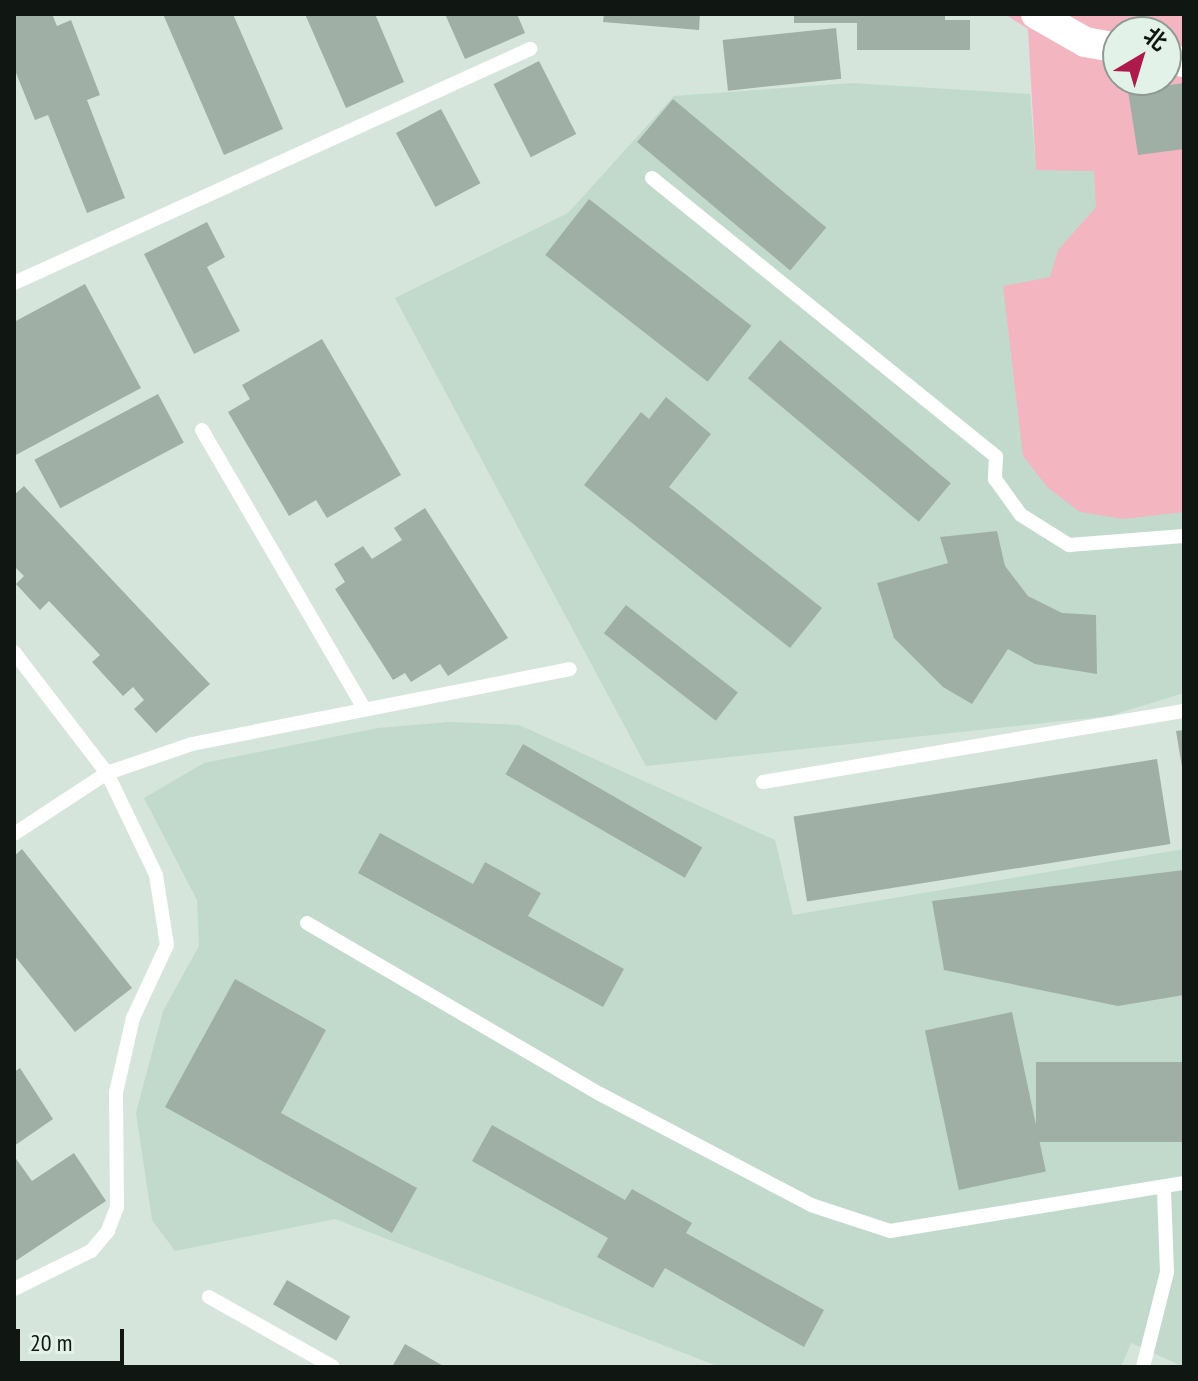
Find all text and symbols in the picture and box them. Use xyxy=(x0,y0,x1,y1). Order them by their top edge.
north arrow xyxy=(1102,16,1182,96)
text: 北 xyxy=(1138,21,1173,56)
scale bar xyxy=(20,1313,128,1363)
text: 20 m xyxy=(30,1327,72,1358)

